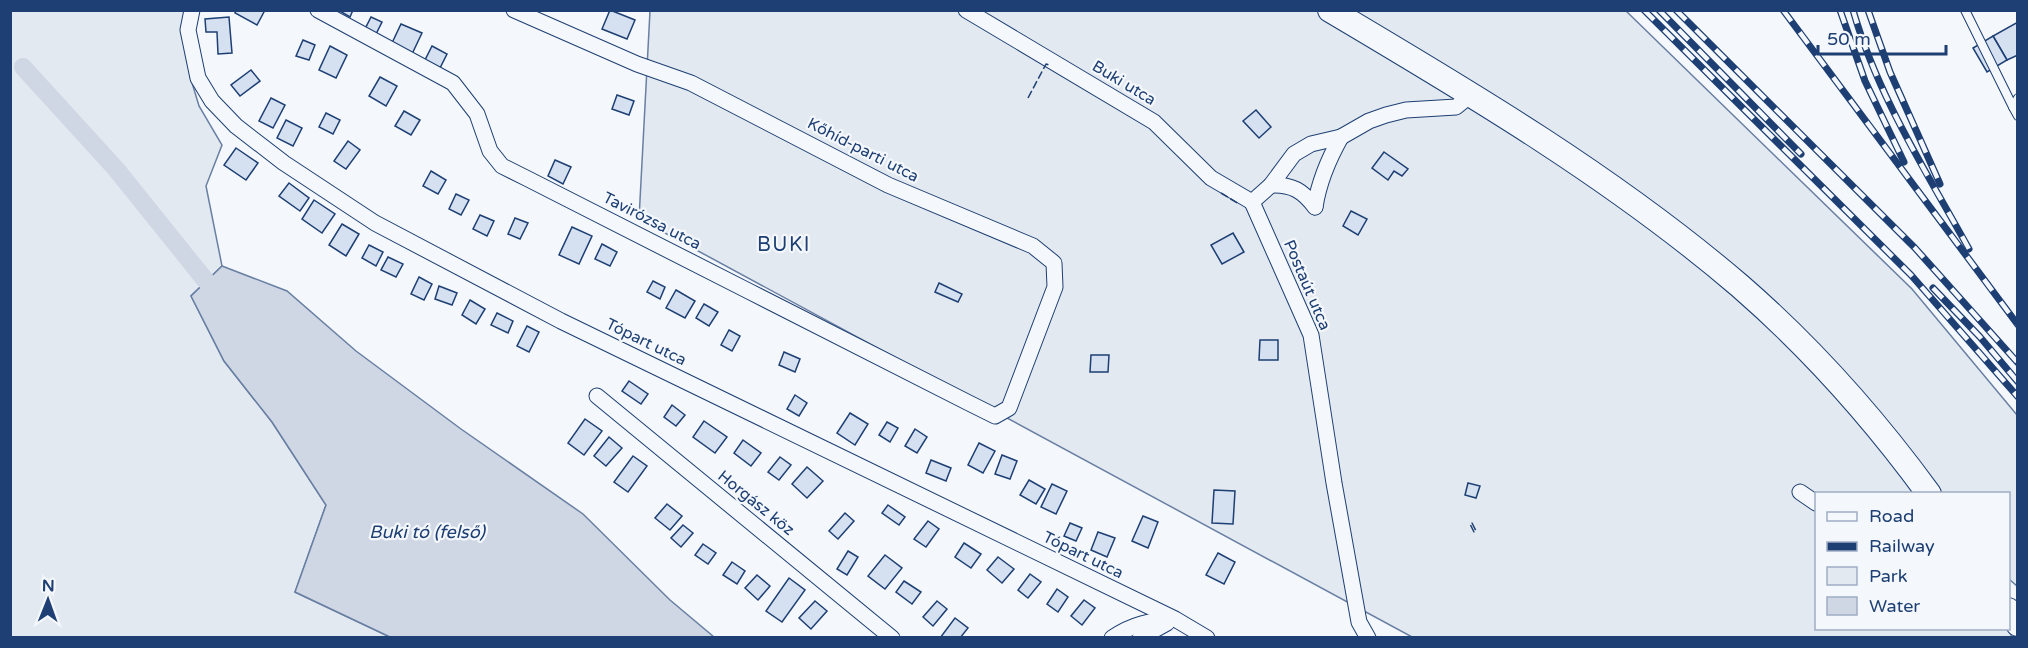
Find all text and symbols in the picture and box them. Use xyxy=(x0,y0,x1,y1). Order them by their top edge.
scale bar xyxy=(1818,18,1946,56)
text: 50 m xyxy=(1827,28,1871,50)
street label: Buki utca xyxy=(1088,56,1160,110)
street label: Kőhíd-parti utca xyxy=(804,113,922,187)
street label: Tavirózsa utca xyxy=(600,188,704,254)
district label: BUKI xyxy=(757,233,811,257)
street label: Postaút utca xyxy=(1279,237,1335,333)
street label: Tópart utca xyxy=(602,314,690,370)
street label: Horgász köz xyxy=(714,466,798,540)
legend xyxy=(1815,492,2010,630)
text: Road xyxy=(1869,505,1914,527)
water label: Buki tó (felső) xyxy=(369,521,486,543)
street label: Tópart utca xyxy=(1039,527,1127,583)
text: Railway xyxy=(1869,535,1935,557)
text: Park xyxy=(1869,565,1908,587)
north arrow xyxy=(18,570,78,630)
text: N xyxy=(42,576,55,596)
text: Water xyxy=(1869,595,1920,617)

